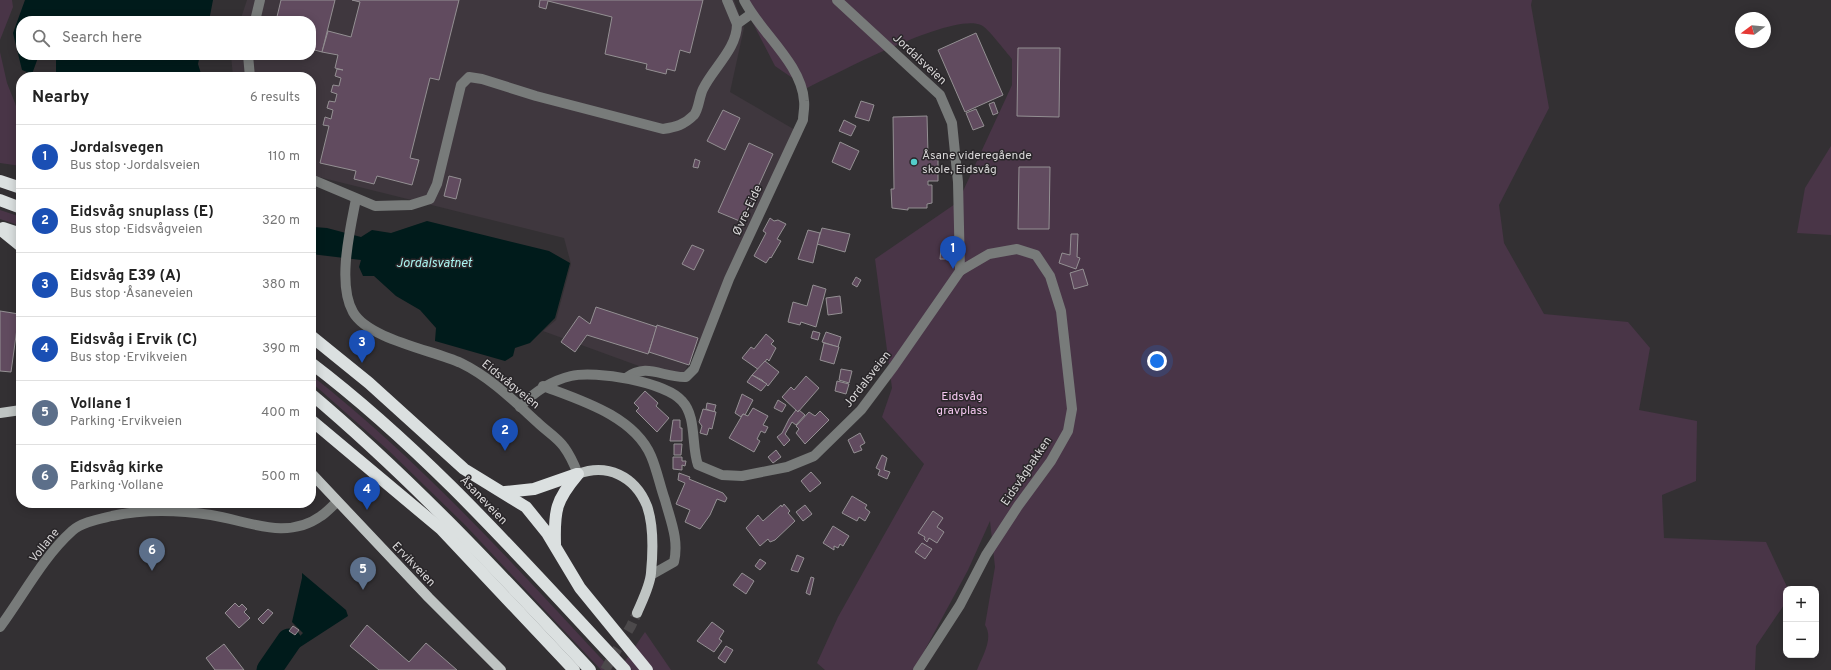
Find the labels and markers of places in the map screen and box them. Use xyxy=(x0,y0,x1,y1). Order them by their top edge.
place label: Åsane videregående skole, Eidsvåg xyxy=(922,148,1032,178)
marker: Åsane videregående skole, Eidsvåg xyxy=(909,157,919,167)
pin: 1 xyxy=(940,236,966,269)
pin: 3 xyxy=(349,330,375,363)
pin: 2 xyxy=(492,418,518,451)
pin: 4 xyxy=(354,477,380,510)
pin: 6 xyxy=(139,538,165,571)
pin: 5 xyxy=(350,557,376,590)

